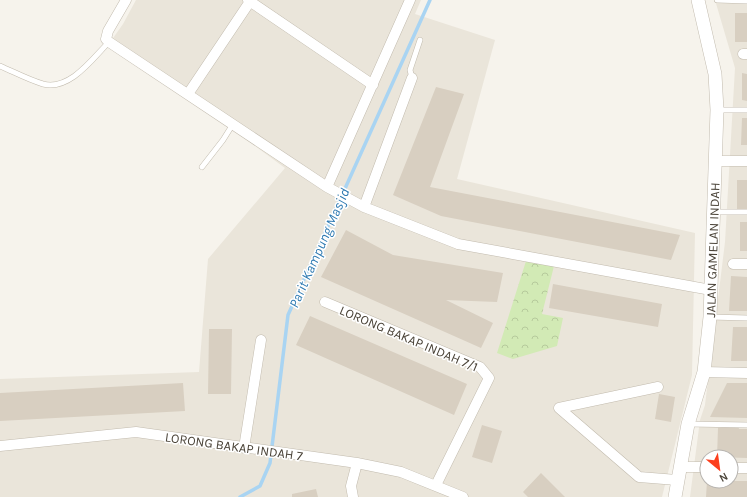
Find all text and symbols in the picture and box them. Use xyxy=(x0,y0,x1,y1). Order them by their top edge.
street label: JALAN GAMELAN INDAH xyxy=(703,182,723,318)
water label: Parit Kampung Masjid xyxy=(285,185,354,311)
street label: LORONG BAKAP INDAH 7/1 xyxy=(337,302,480,374)
street label: LORONG BAKAP INDAH 7 xyxy=(164,429,304,464)
north arrow xyxy=(699,449,739,489)
text: N xyxy=(717,470,730,485)

